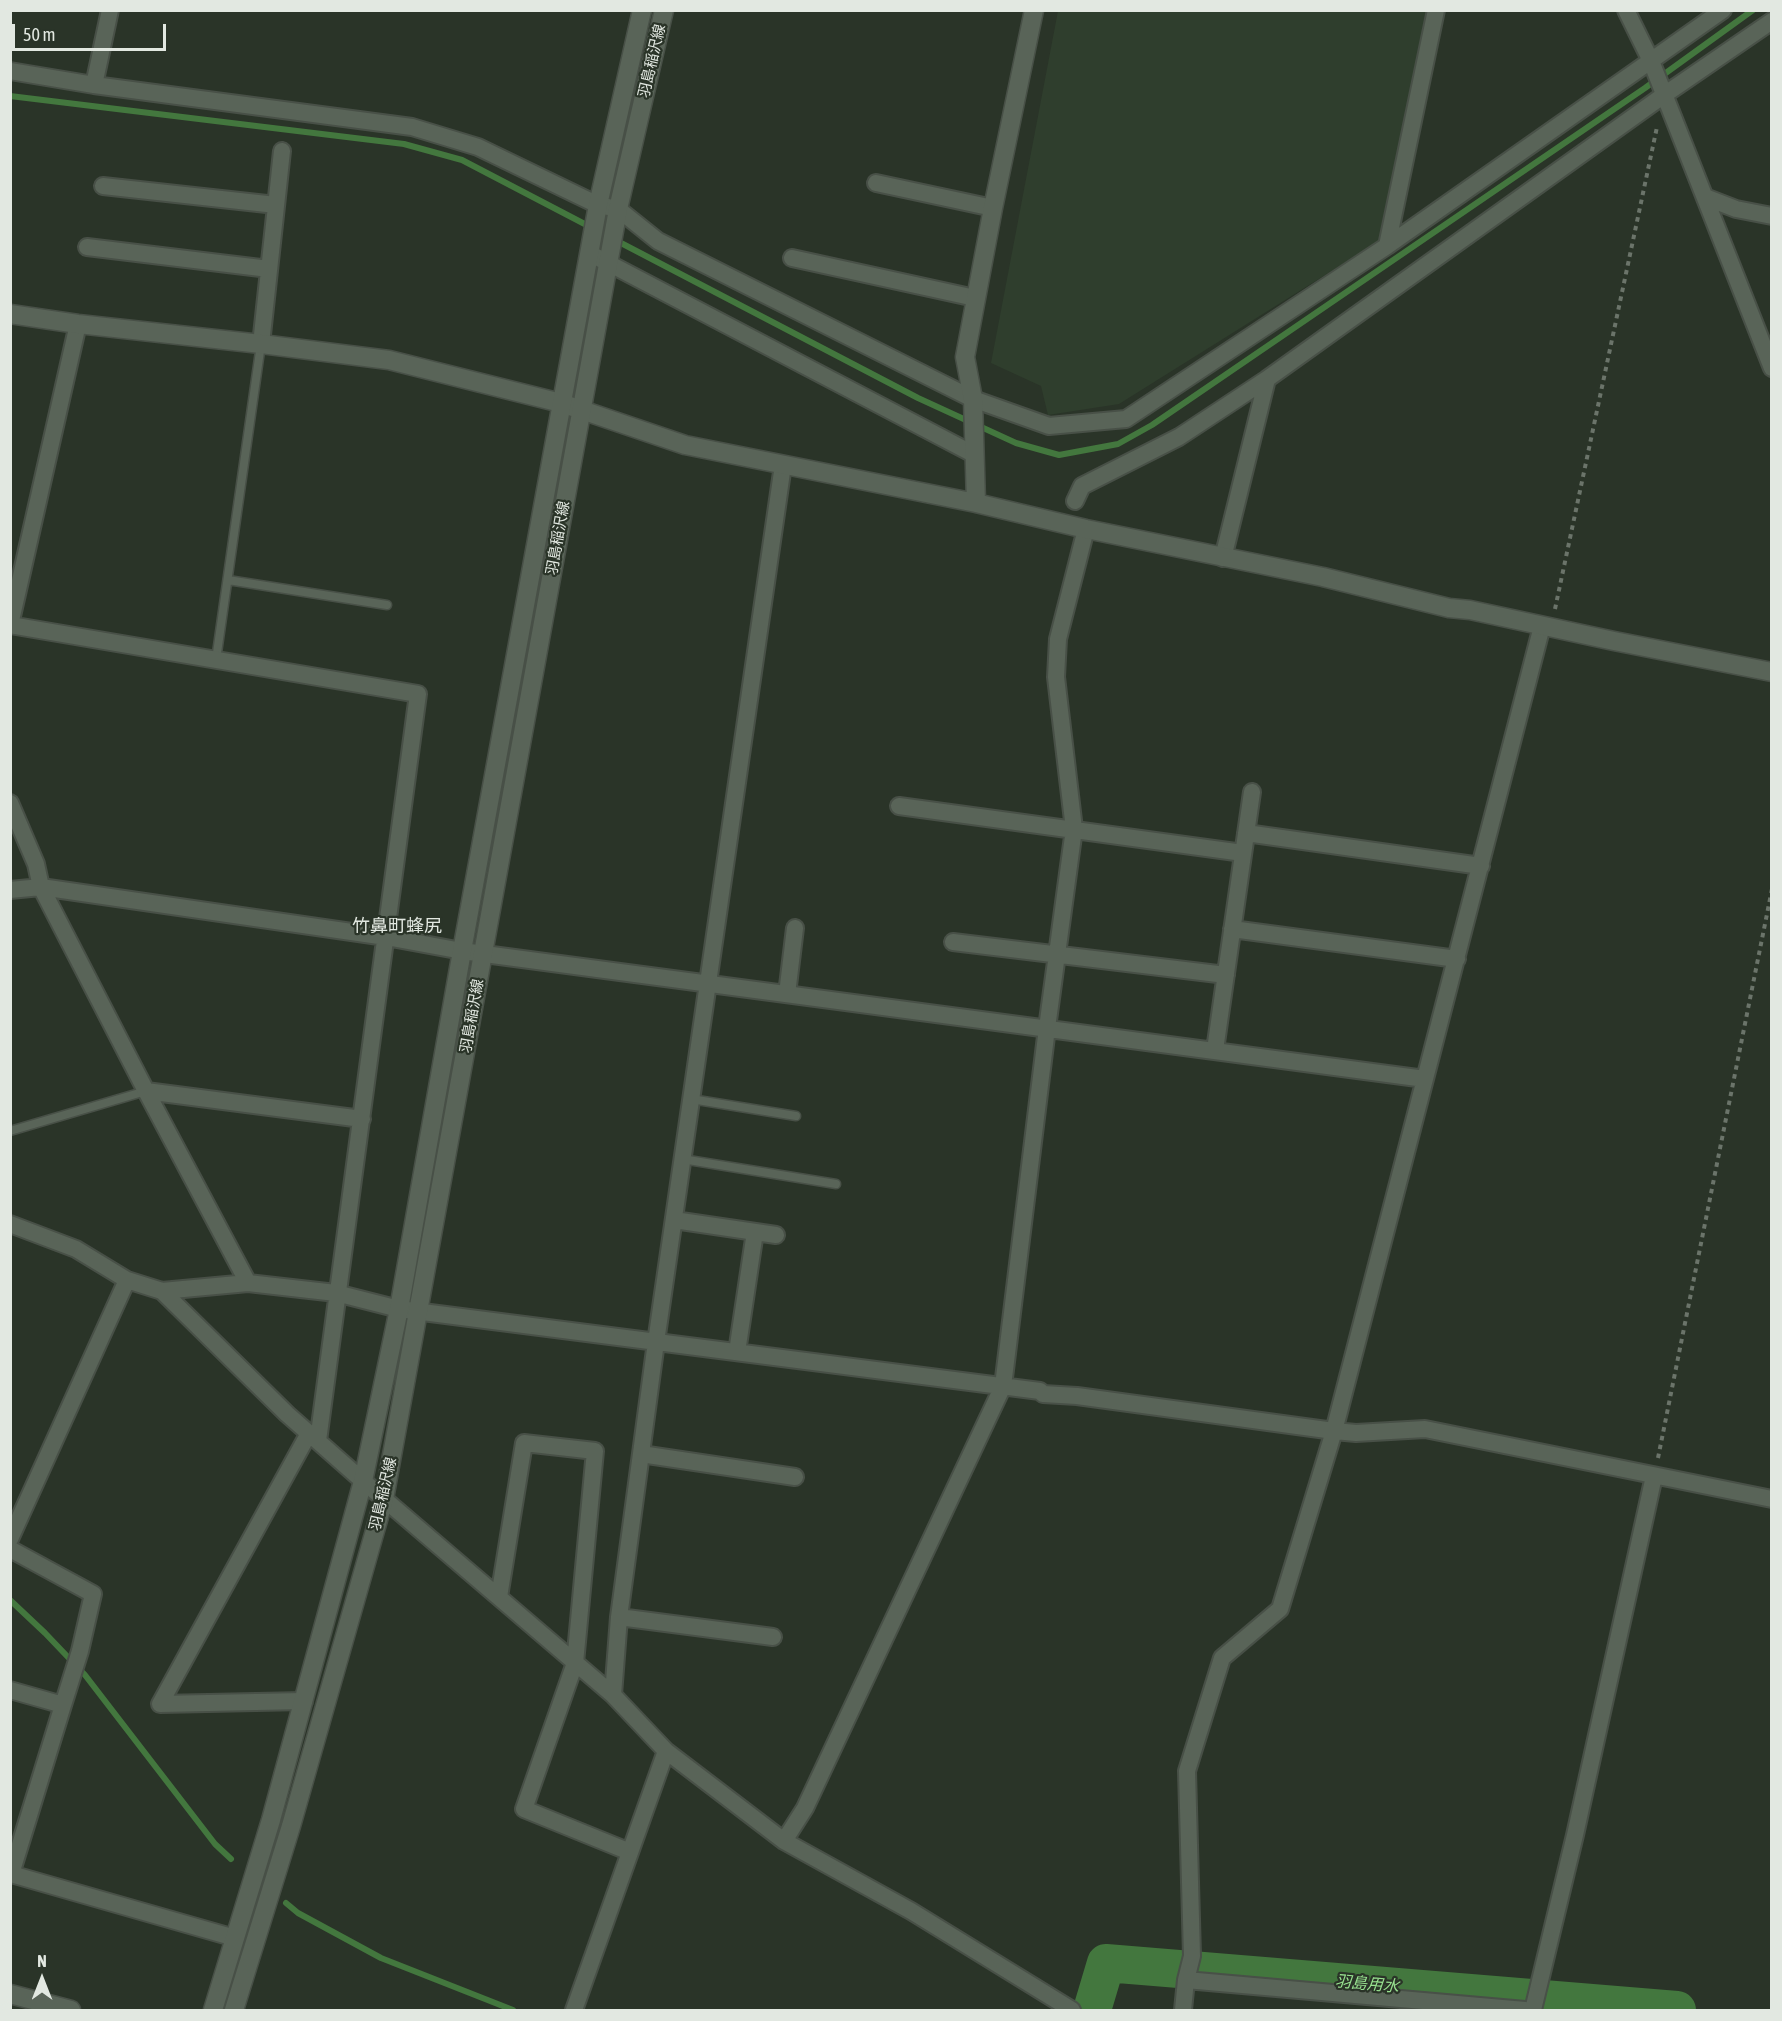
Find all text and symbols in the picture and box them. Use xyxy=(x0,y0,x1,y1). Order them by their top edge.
scale bar xyxy=(15,12,170,50)
street label: 羽島稲沢線 xyxy=(635,22,669,100)
text: 50 m xyxy=(23,24,55,45)
street label: 羽島稲沢線 xyxy=(543,500,573,576)
district label: 竹鼻町蜂尻 xyxy=(352,915,442,937)
street label: 羽島稲沢線 xyxy=(457,978,487,1054)
street label: 羽島稲沢線 xyxy=(366,1455,400,1533)
north arrow xyxy=(12,1949,72,2009)
text: N xyxy=(37,1952,47,1970)
water label: 羽島用水 xyxy=(1334,1972,1400,1996)

